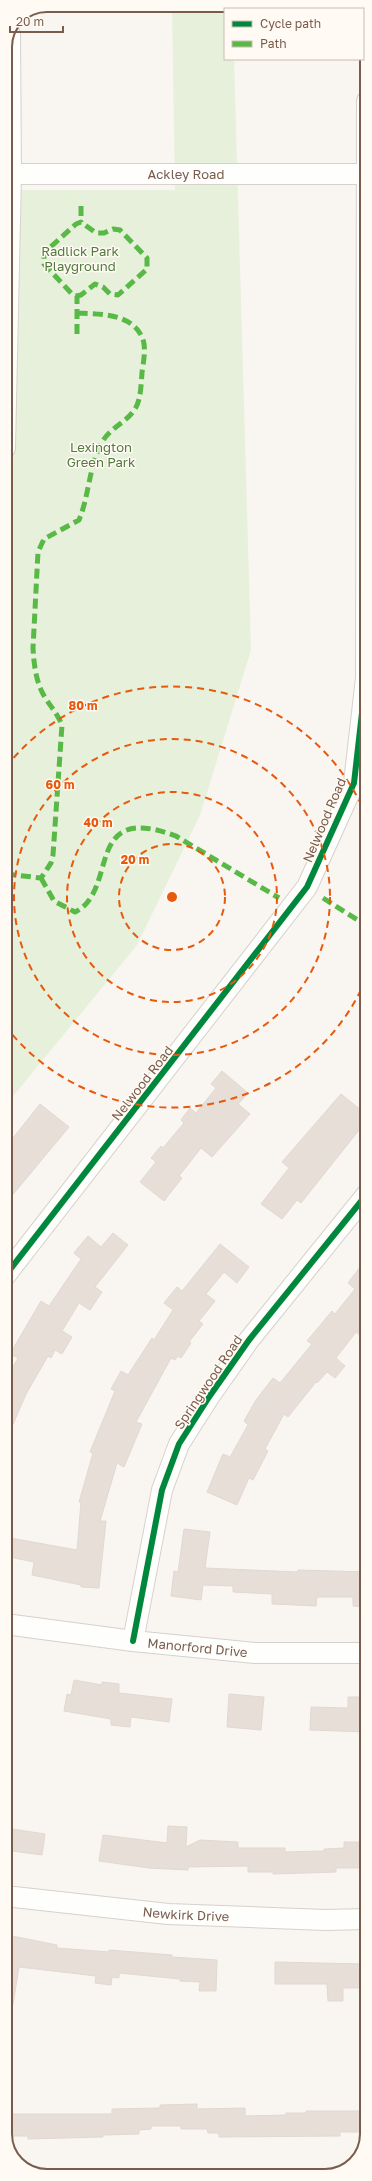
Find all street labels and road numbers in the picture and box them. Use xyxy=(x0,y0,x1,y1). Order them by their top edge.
street label: Ackley Road xyxy=(148,166,224,182)
street label: Nelwood Road xyxy=(299,775,349,865)
street label: Nelwood Road xyxy=(108,1042,176,1124)
street label: Springwood Road xyxy=(171,1332,245,1432)
street label: Manorford Drive xyxy=(147,1634,248,1660)
street label: Newkirk Drive xyxy=(142,1903,230,1924)

